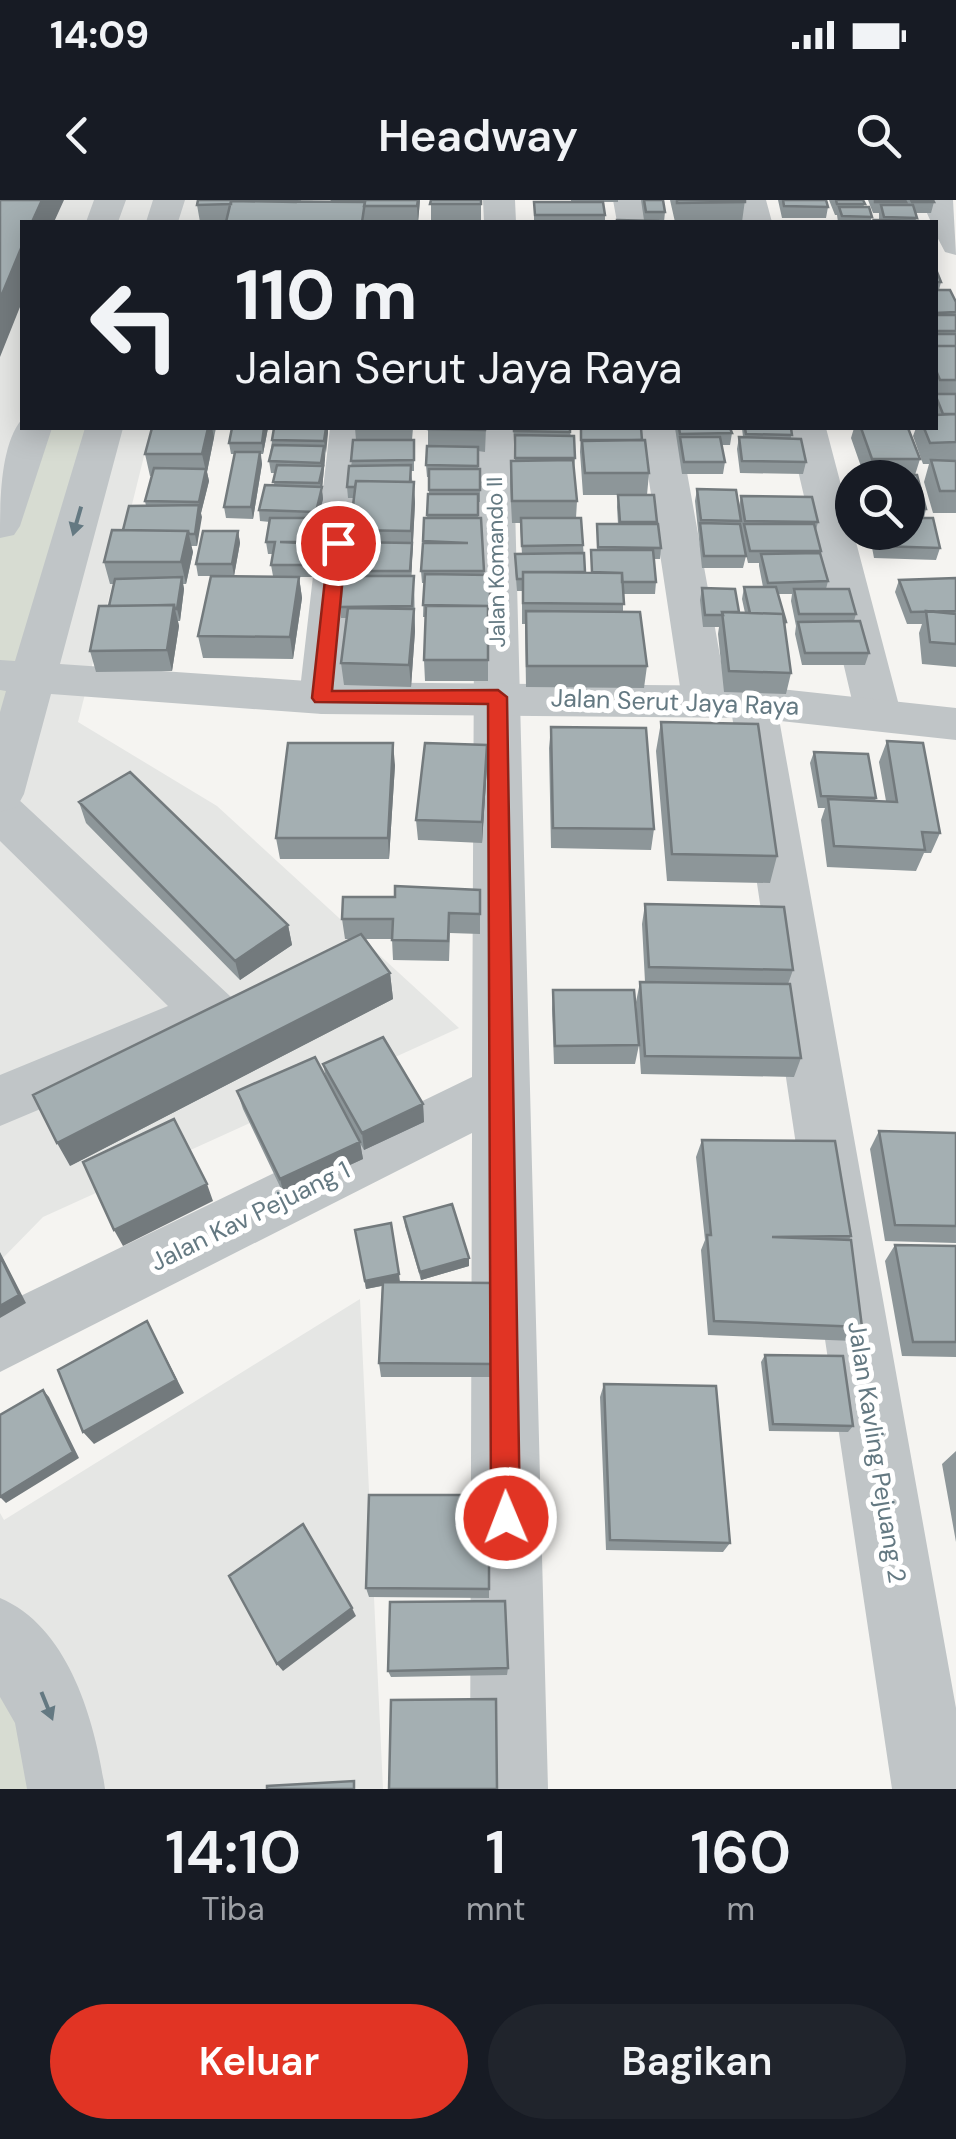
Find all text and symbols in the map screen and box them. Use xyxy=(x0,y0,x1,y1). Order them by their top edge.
text: 14:09 xyxy=(50,10,149,60)
text: Headway xyxy=(378,106,578,165)
icon: back xyxy=(50,108,105,163)
icon: search xyxy=(851,108,906,163)
text: 110 m xyxy=(235,250,418,341)
icon: left xyxy=(70,260,200,390)
text: Jalan Serut Jaya Raya xyxy=(235,338,682,397)
map controls xyxy=(835,460,925,550)
button: search xyxy=(835,460,925,550)
street label: Jalan Komando II xyxy=(480,476,512,648)
pin xyxy=(296,501,381,586)
one-way arrow xyxy=(69,506,85,537)
icon: arrive xyxy=(311,516,366,571)
street label: Jalan Serut Jaya Raya xyxy=(550,681,800,723)
street label: Jalan Kav Pejuang 1 xyxy=(145,1153,355,1279)
street label: Jalan Kavling Pejuang 2 xyxy=(840,1319,914,1585)
position arrow xyxy=(454,1466,558,1570)
one-way arrow xyxy=(39,1691,55,1721)
text: 14:10 xyxy=(165,1813,301,1892)
text: 1 xyxy=(485,1813,506,1892)
text: 160 xyxy=(690,1813,791,1892)
text: Tiba xyxy=(201,1888,265,1930)
text: mnt xyxy=(466,1888,525,1930)
text: m xyxy=(726,1888,755,1930)
button: Keluar xyxy=(50,2004,468,2119)
button: Bagikan xyxy=(488,2004,906,2119)

